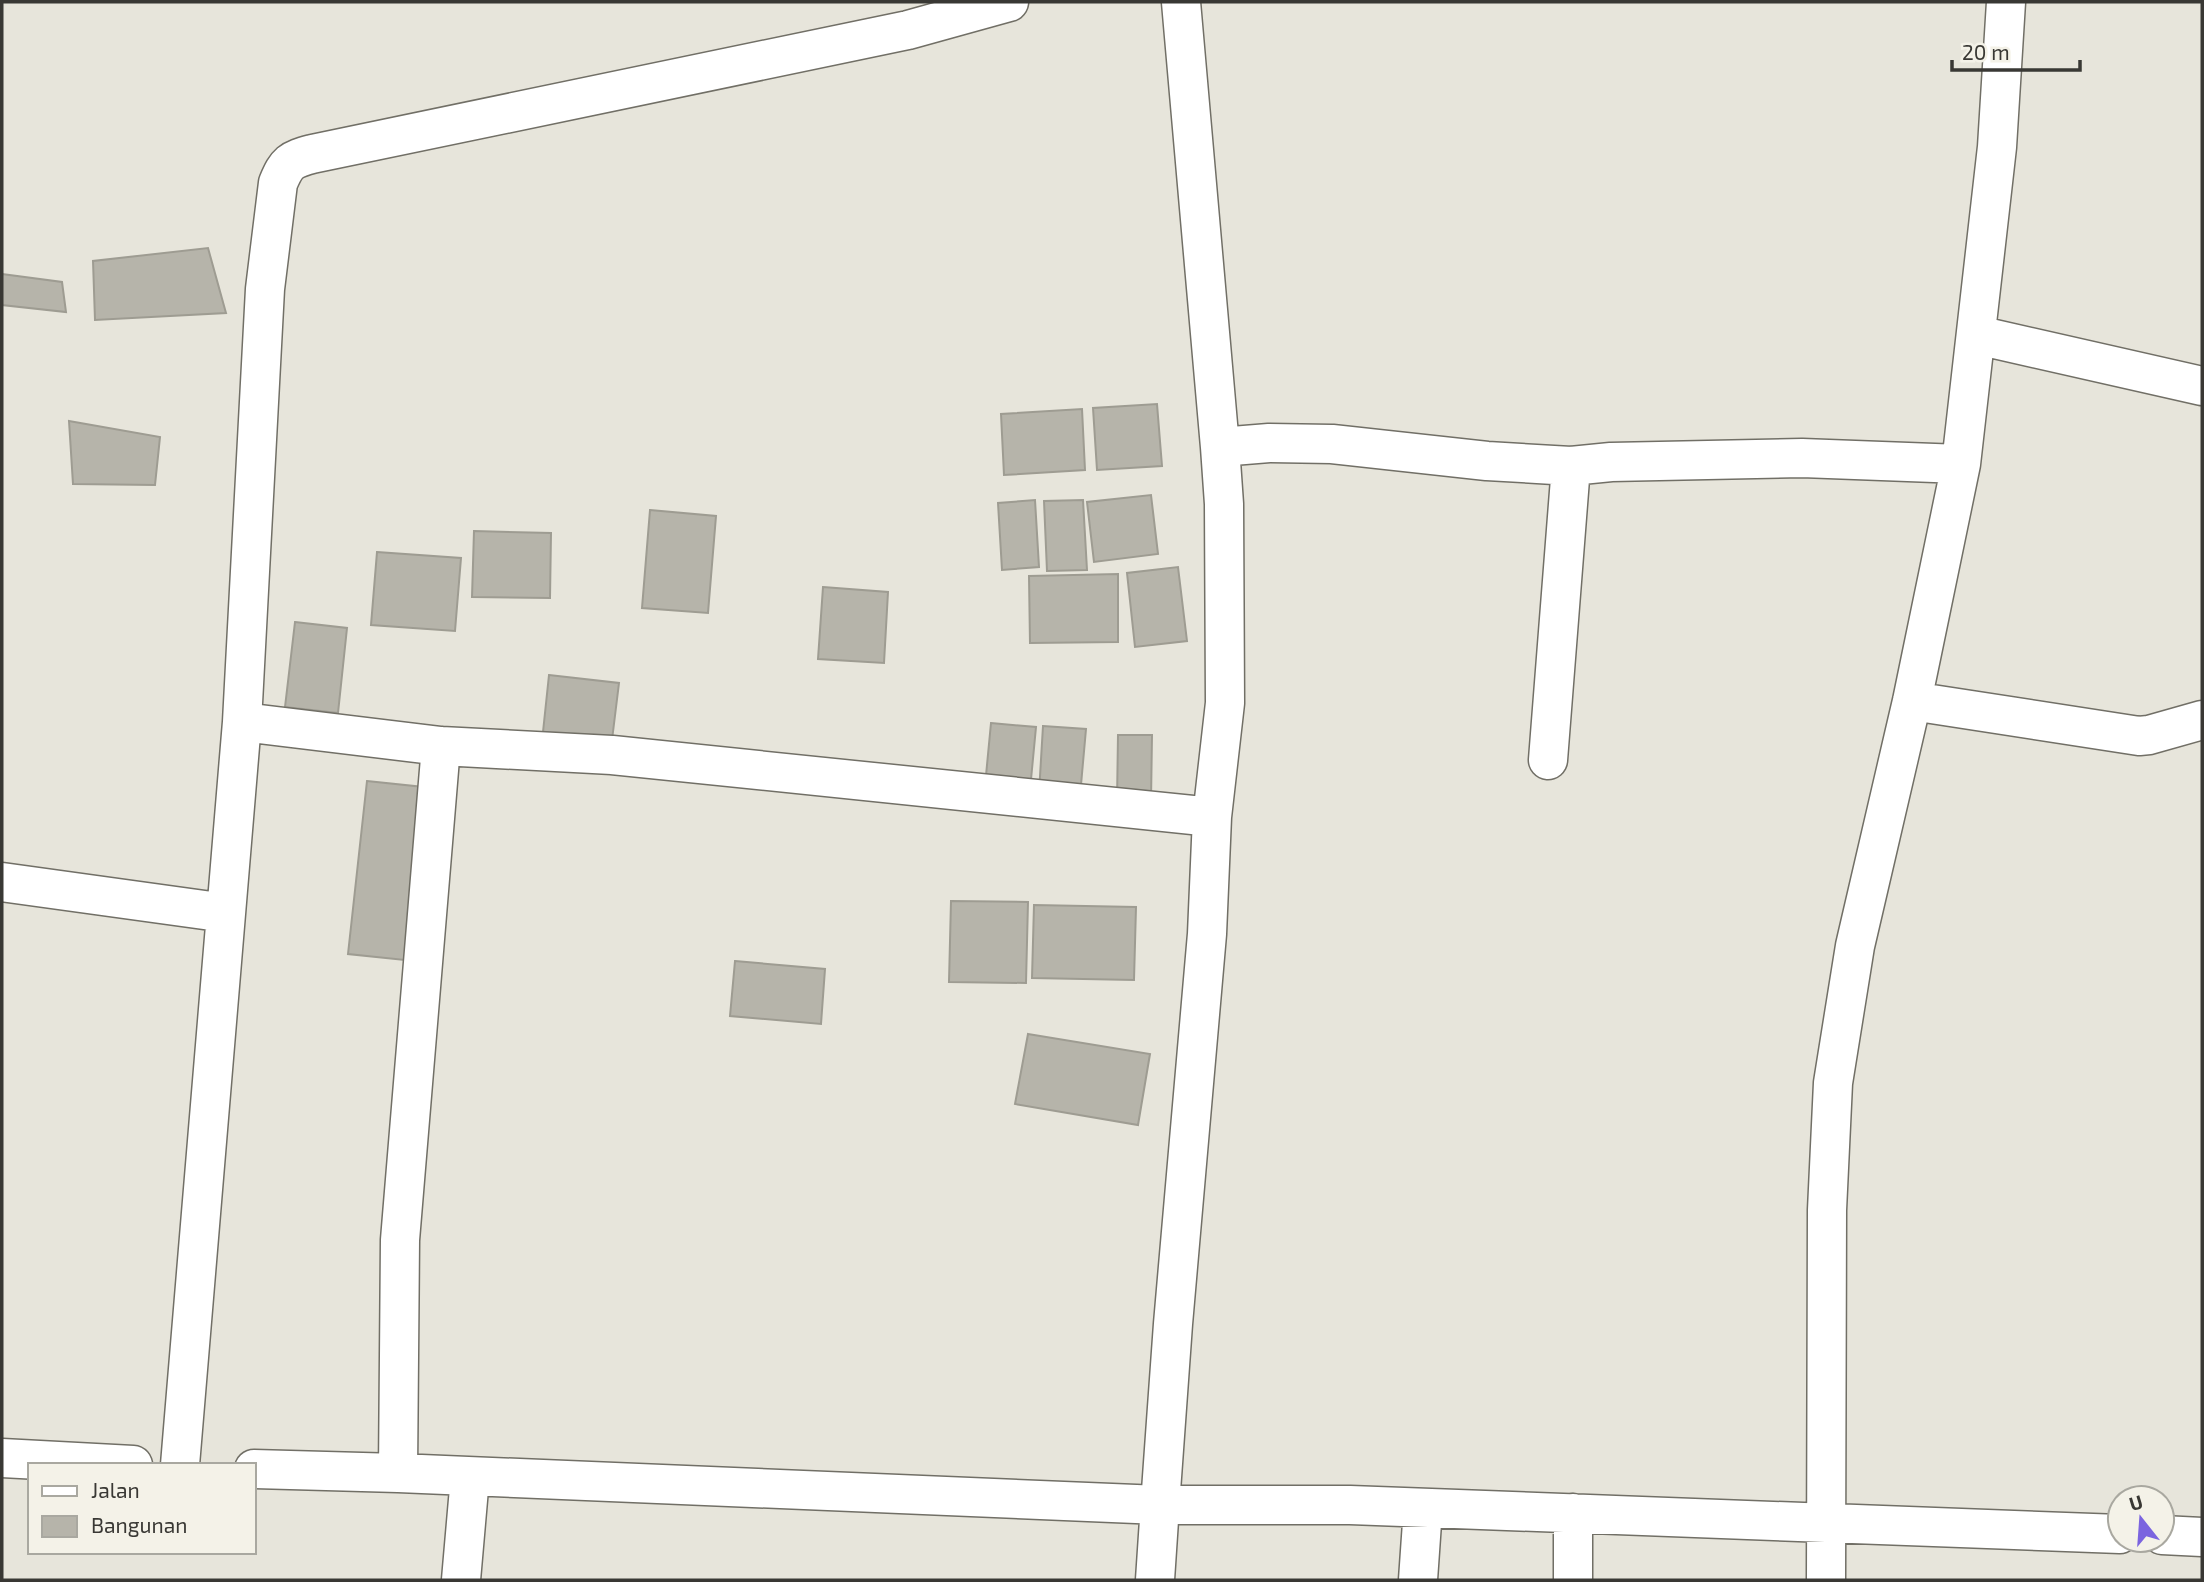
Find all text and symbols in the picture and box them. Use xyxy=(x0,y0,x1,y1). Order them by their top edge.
scale bar xyxy=(1952,28,2080,72)
text: 20 m xyxy=(1962,39,2010,64)
legend xyxy=(28,1463,256,1554)
text: Jalan xyxy=(91,1477,140,1502)
north arrow xyxy=(2106,1484,2176,1554)
text: U xyxy=(2126,1489,2145,1515)
text: Bangunan xyxy=(91,1512,187,1537)

